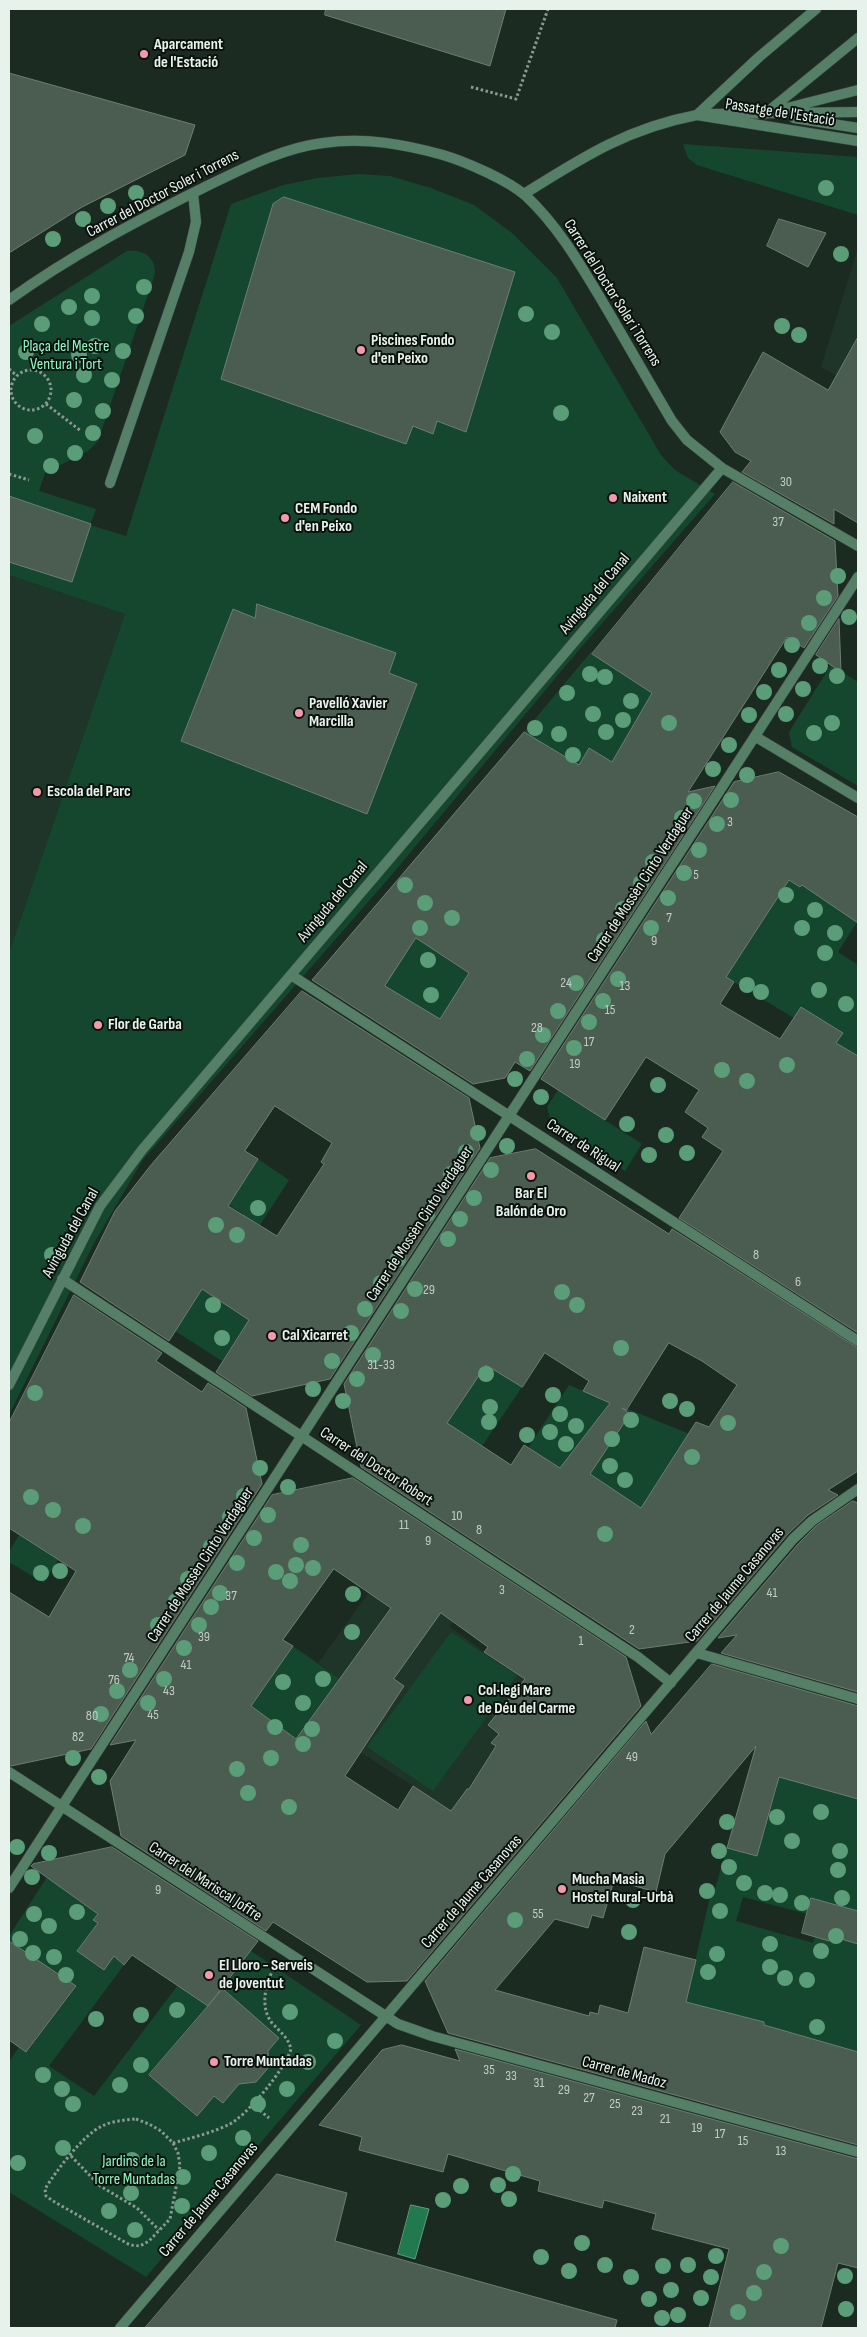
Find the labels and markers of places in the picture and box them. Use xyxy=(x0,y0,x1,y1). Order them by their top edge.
place label: Aparcament de l'Estació xyxy=(154,35,223,73)
marker: Aparcament de l'Estació xyxy=(138,48,150,60)
place label: Piscines Fondo d'en Peixo xyxy=(371,331,455,369)
marker: Piscines Fondo d'en Peixo xyxy=(355,344,367,356)
place label: Naixent xyxy=(623,488,667,508)
marker: Naixent xyxy=(607,492,619,504)
place label: CEM Fondo d'en Peixo xyxy=(295,499,357,537)
marker: CEM Fondo d'en Peixo xyxy=(279,512,291,524)
place label: Pavelló Xavier Marcilla xyxy=(309,694,387,732)
marker: Pavelló Xavier Marcilla xyxy=(293,707,305,719)
place label: Escola del Parc xyxy=(47,782,131,802)
marker: Escola del Parc xyxy=(31,786,43,798)
place label: Flor de Garba xyxy=(108,1015,182,1035)
marker: Flor de Garba xyxy=(92,1019,104,1031)
marker: Bar El Balón de Oro xyxy=(525,1170,537,1182)
place label: Bar El Balón de Oro xyxy=(496,1184,566,1222)
place label: Cal Xicarret xyxy=(282,1326,348,1346)
marker: Cal Xicarret xyxy=(266,1330,278,1342)
place label: Col·legi Mare de Déu del Carme xyxy=(478,1681,575,1719)
marker: Col·legi Mare de Déu del Carme xyxy=(462,1694,474,1706)
place label: Mucha Masia Hostel Rural-Urbà xyxy=(572,1870,674,1908)
marker: Mucha Masia Hostel Rural-Urbà xyxy=(556,1883,568,1895)
place label: El Lloro - Serveis de Joventut xyxy=(219,1956,313,1994)
marker: El Lloro - Serveis de Joventut xyxy=(203,1969,215,1981)
place label: Torre Muntadas xyxy=(224,2052,312,2072)
marker: Torre Muntadas xyxy=(208,2056,220,2068)

